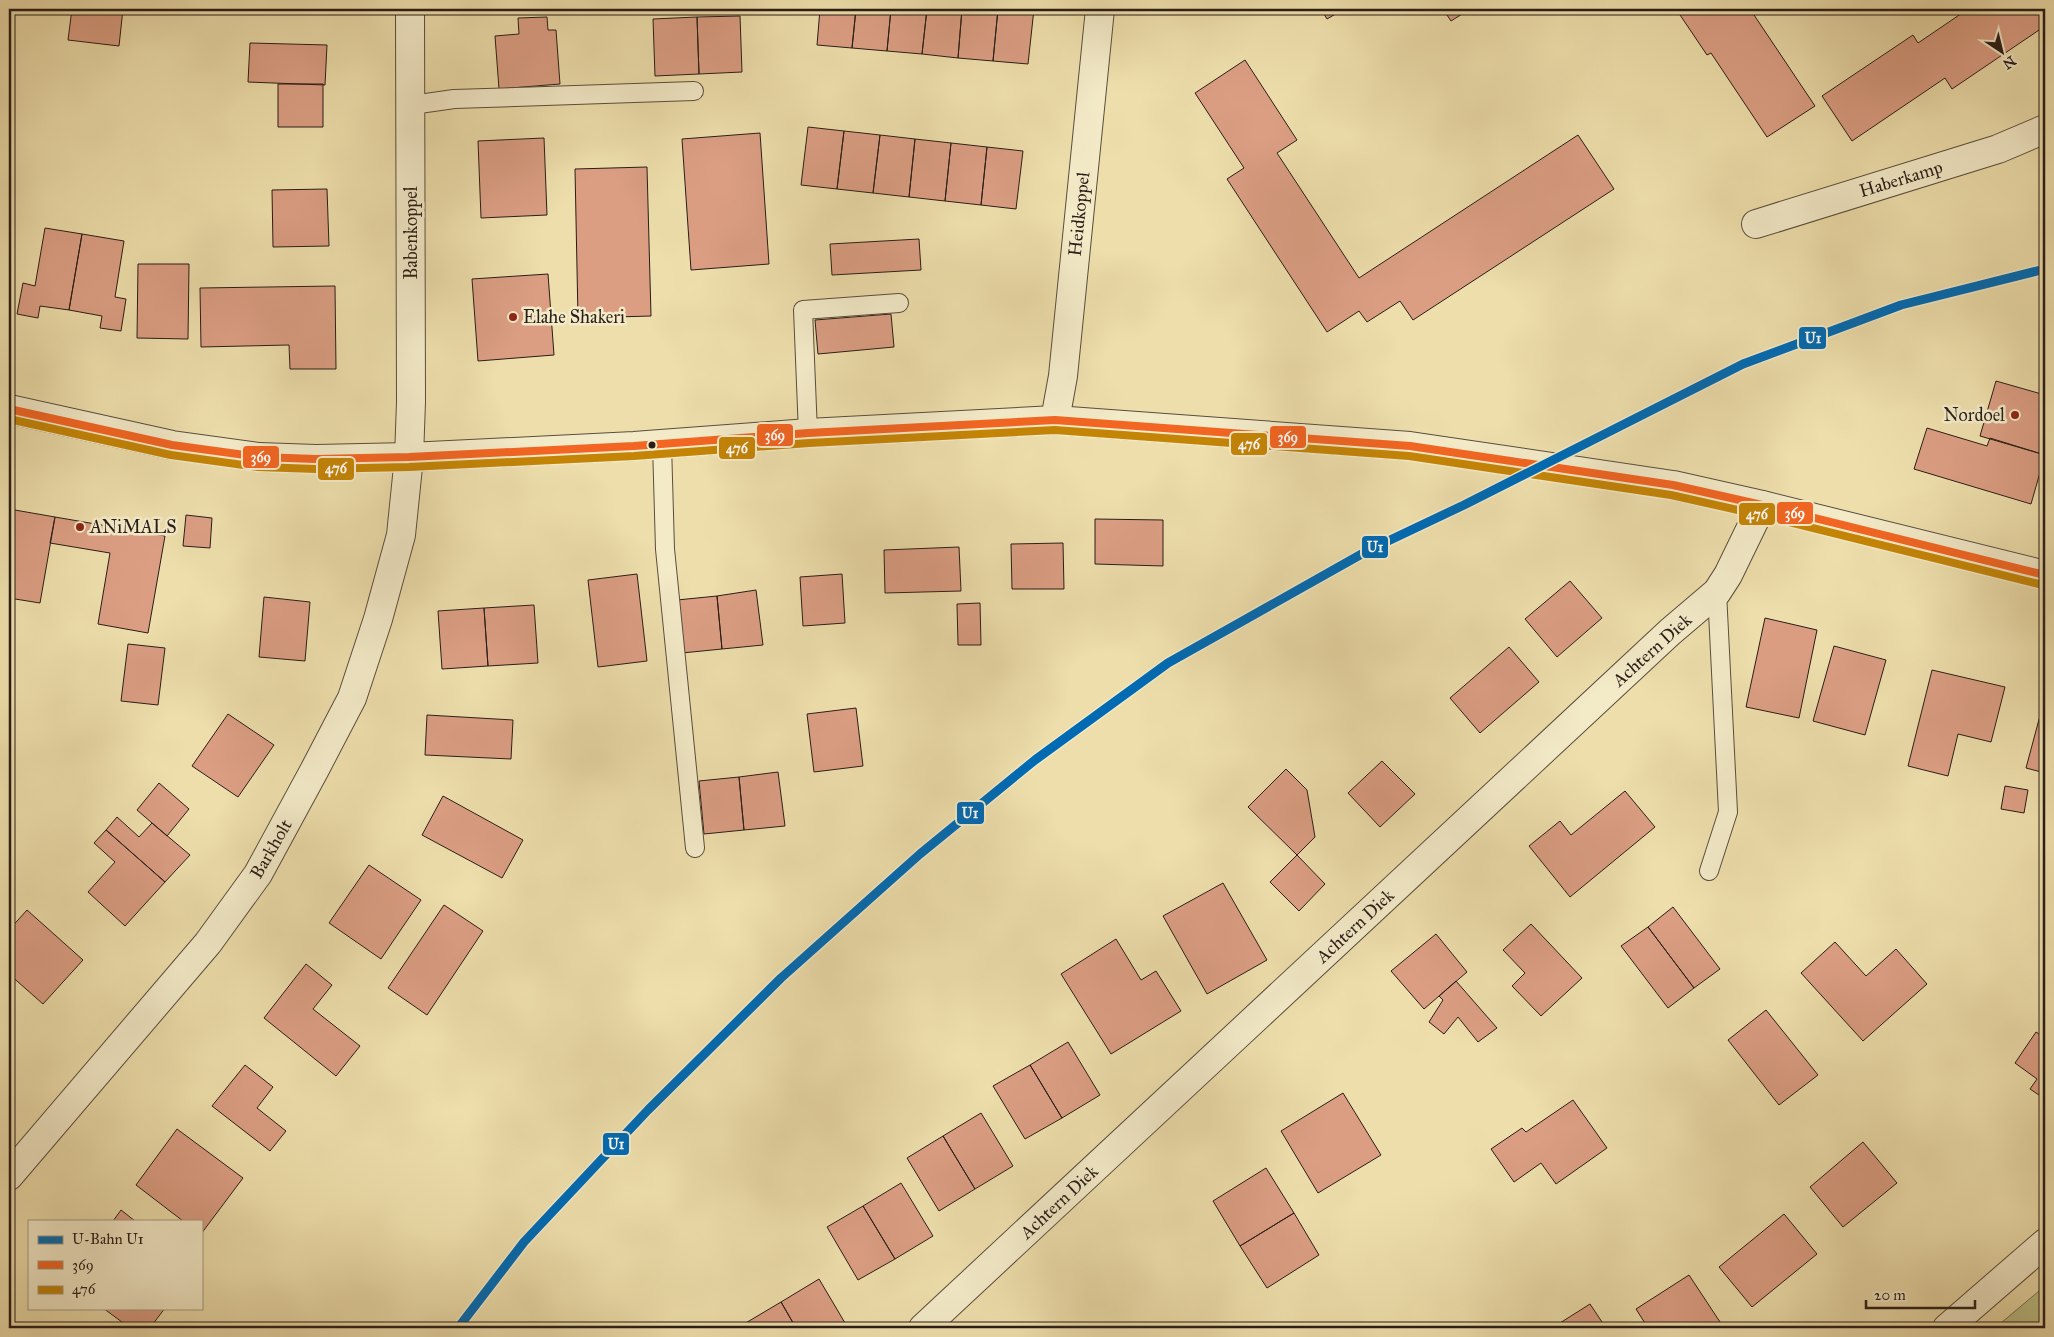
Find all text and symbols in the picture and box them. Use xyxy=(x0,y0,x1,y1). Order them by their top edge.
north arrow xyxy=(1976,28,2026,78)
text: N xyxy=(1999,52,2019,73)
street label: Haberkamp xyxy=(1857,156,1945,202)
street label: Heidkoppel xyxy=(1064,171,1094,257)
street label: Babenkoppel xyxy=(400,186,422,280)
place label: Elahe Shakeri xyxy=(523,306,625,328)
marker: Elahe Shakeri xyxy=(507,311,519,323)
line badge: U1 xyxy=(1798,326,1827,350)
text: U1 xyxy=(1805,330,1822,347)
place label: Nordoel xyxy=(1944,404,2005,426)
marker: Nordoel xyxy=(2009,409,2021,421)
line badge: 369 xyxy=(756,423,794,447)
line badge: 369 xyxy=(1269,425,1307,449)
text: 369 xyxy=(765,427,785,445)
text: 369 xyxy=(1278,429,1298,447)
line badge: 476 xyxy=(1230,432,1268,456)
line badge: 476 xyxy=(718,436,756,460)
text: 476 xyxy=(1238,436,1261,454)
unlabelled marker xyxy=(647,440,657,450)
text: 476 xyxy=(726,440,749,458)
line badge: 369 xyxy=(242,445,280,469)
text: 369 xyxy=(251,449,271,467)
line badge: 476 xyxy=(317,457,355,481)
text: 476 xyxy=(325,460,348,478)
line badge: 369 xyxy=(1776,501,1814,525)
line badge: 476 xyxy=(1738,502,1776,526)
text: 369 xyxy=(1785,505,1805,523)
text: 476 xyxy=(1746,506,1769,524)
place label: ANiMALS xyxy=(89,516,177,538)
marker: ANiMALS xyxy=(74,521,86,533)
line badge: U1 xyxy=(1361,535,1389,559)
text: U1 xyxy=(1367,539,1384,556)
street label: Achtern Diek xyxy=(1607,608,1696,692)
line badge: U1 xyxy=(956,801,985,825)
text: U1 xyxy=(962,805,979,822)
street label: Barkholt xyxy=(245,815,297,883)
street label: Achtern Diek xyxy=(1311,884,1399,968)
line badge: U1 xyxy=(602,1132,630,1156)
text: U1 xyxy=(608,1136,625,1153)
street label: Achtern Diek xyxy=(1015,1160,1103,1244)
legend xyxy=(28,1220,202,1310)
text: U-Bahn U1 xyxy=(72,1230,144,1248)
text: 369 xyxy=(72,1256,94,1274)
scale bar xyxy=(1866,1277,1975,1309)
text: 476 xyxy=(72,1280,97,1298)
text: 20 m xyxy=(1874,1286,1906,1304)

